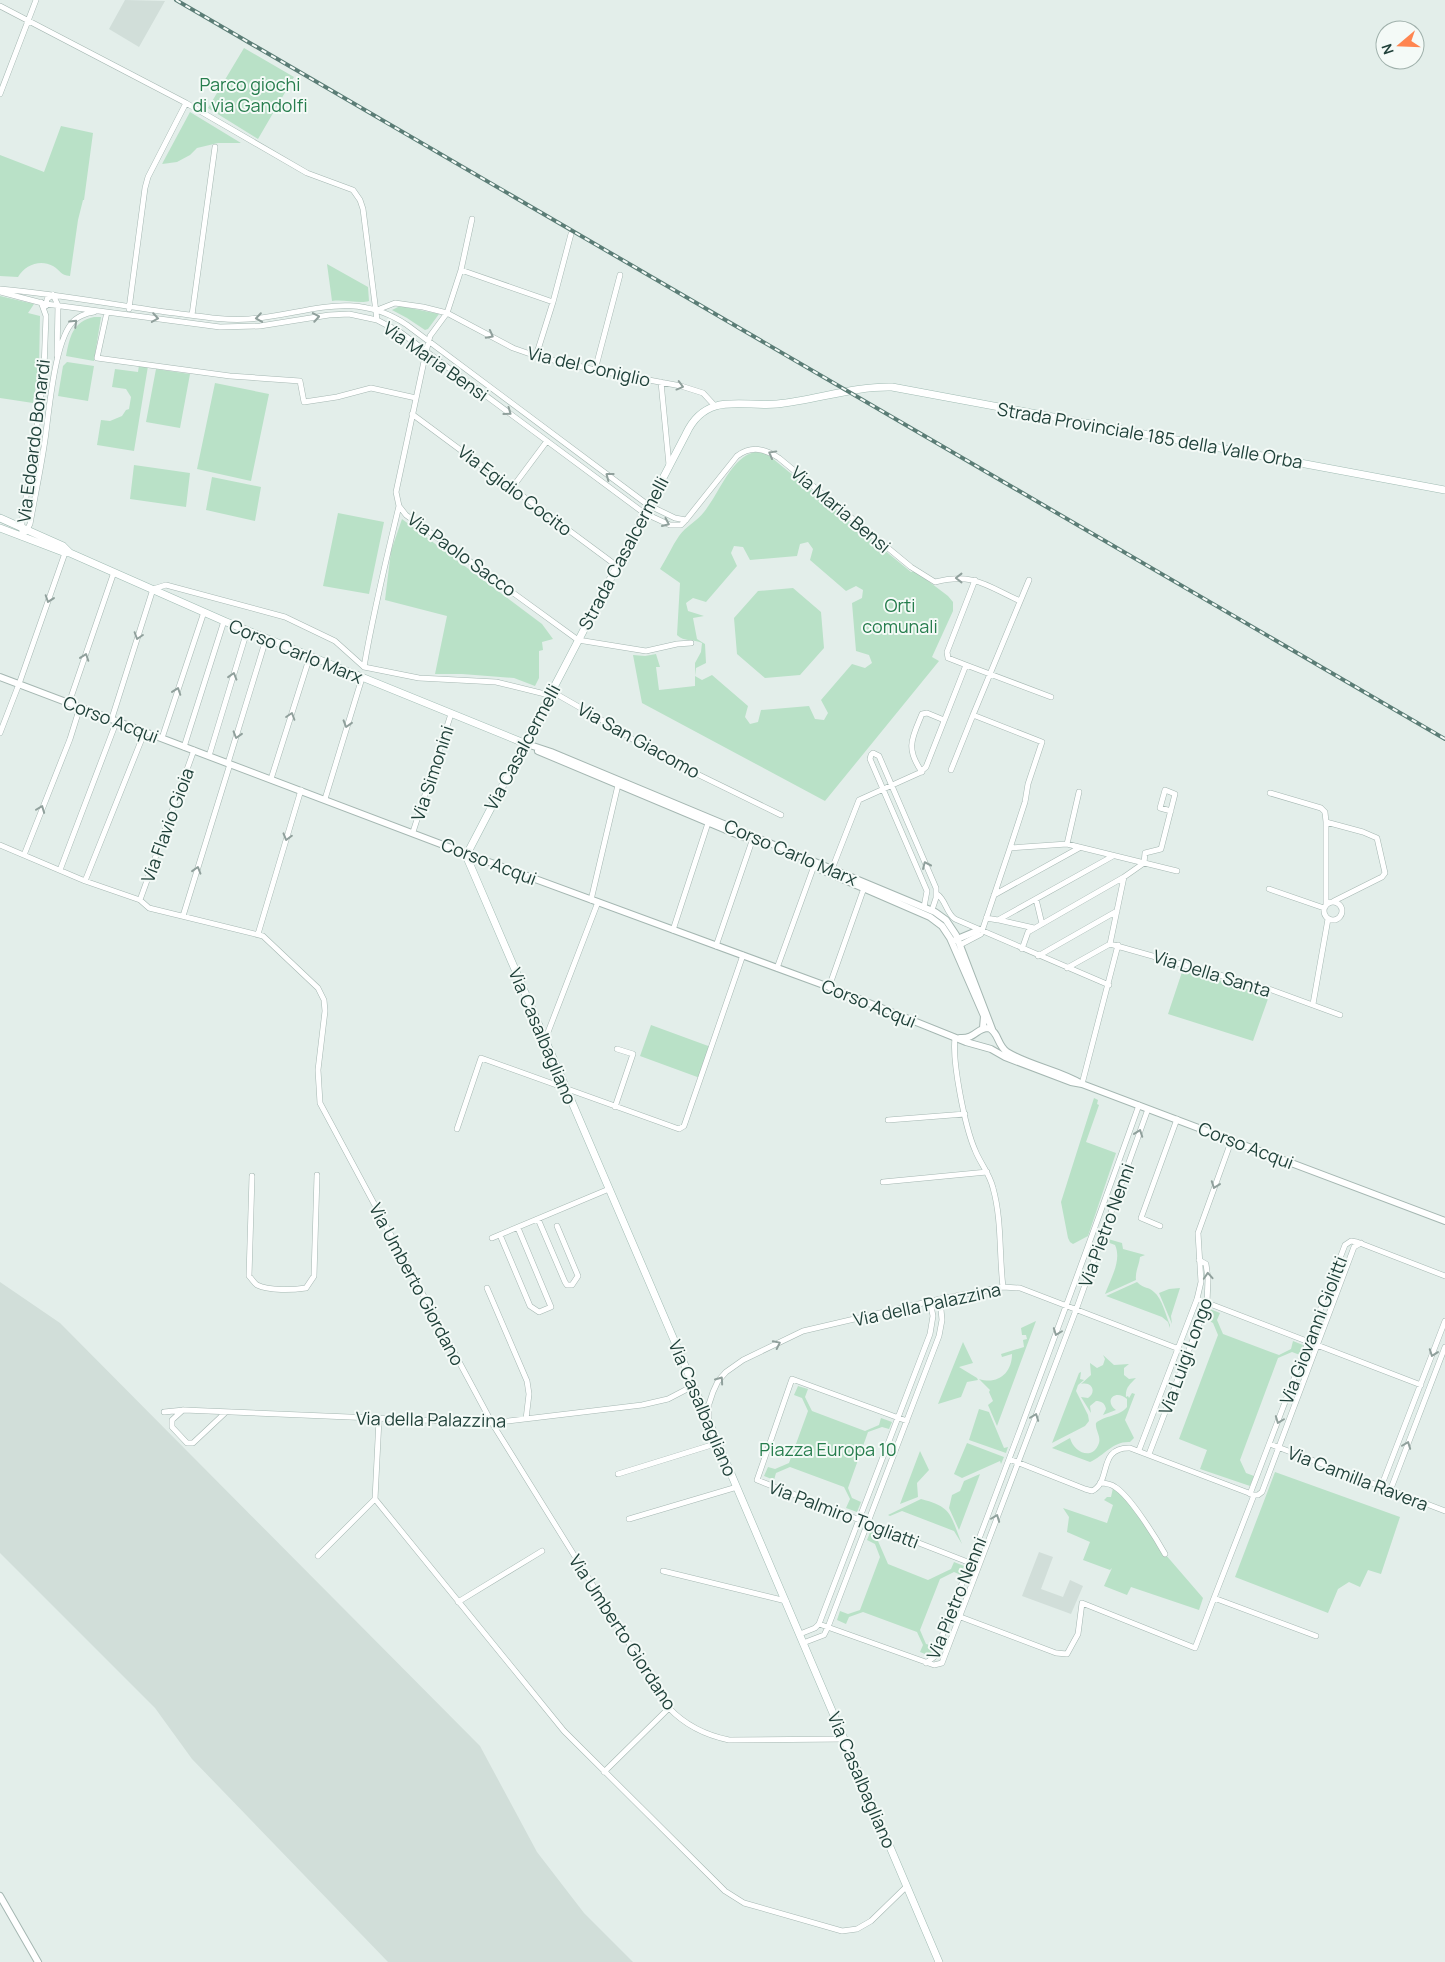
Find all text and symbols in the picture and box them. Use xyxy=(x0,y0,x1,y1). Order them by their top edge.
north arrow xyxy=(1375,20,1425,70)
text: N xyxy=(1377,42,1398,57)
park label: Parco giochi di via Gandolfi xyxy=(192,72,308,117)
one-way arrow xyxy=(255,312,263,323)
one-way arrow xyxy=(313,312,321,323)
one-way arrow xyxy=(151,313,160,323)
street label: Via Maria Bensi xyxy=(379,316,493,406)
one-way arrow xyxy=(69,320,78,329)
one-way arrow xyxy=(485,329,494,339)
street label: Via del Coniglio xyxy=(525,340,653,392)
street label: Via Edoardo Bonardi xyxy=(11,358,55,524)
one-way arrow xyxy=(675,380,683,390)
street label: Strada Provinciale 185 della Valle Orba xyxy=(995,396,1305,474)
one-way arrow xyxy=(502,406,512,415)
street label: Via Egidio Cocito xyxy=(453,439,577,541)
one-way arrow xyxy=(768,450,777,460)
street label: Via Maria Bensi xyxy=(786,460,896,558)
street label: Strada Casalcermelli xyxy=(572,472,674,634)
one-way arrow xyxy=(605,473,615,482)
street label: Via Paolo Sacco xyxy=(403,506,521,602)
one-way arrow xyxy=(661,516,670,527)
one-way arrow xyxy=(954,573,962,583)
park label: Orti comunali xyxy=(862,593,938,638)
one-way arrow xyxy=(45,594,55,603)
street label: Corso Carlo Marx xyxy=(226,613,367,689)
one-way arrow xyxy=(134,631,144,639)
one-way arrow xyxy=(79,653,89,662)
one-way arrow xyxy=(227,672,237,681)
street label: Via Casalcermelli xyxy=(479,680,565,814)
one-way arrow xyxy=(171,688,181,696)
street label: Corso Acqui xyxy=(60,690,162,748)
street label: Via San Giacomo xyxy=(573,696,705,784)
one-way arrow xyxy=(285,712,295,720)
one-way arrow xyxy=(343,720,353,728)
street label: Via Simonini xyxy=(405,722,459,824)
one-way arrow xyxy=(232,731,242,739)
street label: Via Flavio Gioia xyxy=(135,764,199,886)
one-way arrow xyxy=(35,806,45,814)
street label: Corso Carlo Marx xyxy=(721,813,862,891)
one-way arrow xyxy=(282,832,292,841)
street label: Corso Acqui xyxy=(438,832,540,890)
one-way arrow xyxy=(921,861,932,870)
one-way arrow xyxy=(192,866,202,874)
street label: Via Della Santa xyxy=(1150,944,1274,1002)
street label: Via Casalbagliano xyxy=(503,964,583,1108)
street label: Corso Acqui xyxy=(818,973,920,1033)
street label: Corso Acqui xyxy=(1195,1116,1297,1174)
one-way arrow xyxy=(1133,1129,1143,1138)
street label: Via Pietro Nenni xyxy=(1073,1160,1139,1290)
one-way arrow xyxy=(1211,1180,1221,1189)
street label: Via Umberto Giordano xyxy=(364,1199,470,1369)
street label: Via Giovanni Giolitti xyxy=(1274,1253,1352,1407)
one-way arrow xyxy=(1202,1272,1213,1280)
street label: Via della Palazzina xyxy=(851,1277,1003,1331)
street label: Via Luigi Longo xyxy=(1153,1294,1217,1418)
one-way arrow xyxy=(1053,1327,1063,1336)
street label: Via Casalbagliano xyxy=(663,1336,743,1480)
one-way arrow xyxy=(772,1340,781,1350)
one-way arrow xyxy=(1429,1348,1439,1357)
one-way arrow xyxy=(714,1376,723,1386)
street label: Via della Palazzina xyxy=(356,1406,506,1432)
one-way arrow xyxy=(1029,1413,1039,1422)
one-way arrow xyxy=(1275,1415,1285,1424)
park label: Piazza Europa 10 xyxy=(759,1437,897,1461)
street label: Via Camilla Ravera xyxy=(1284,1440,1432,1516)
one-way arrow xyxy=(1401,1441,1411,1450)
street label: Via Palmiro Togliatti xyxy=(765,1474,923,1554)
one-way arrow xyxy=(990,1514,1000,1523)
street label: Via Pietro Nenni xyxy=(921,1533,991,1663)
street label: Via Umberto Giordano xyxy=(564,1550,682,1714)
street label: Via Casalbagliano xyxy=(822,1708,902,1852)

